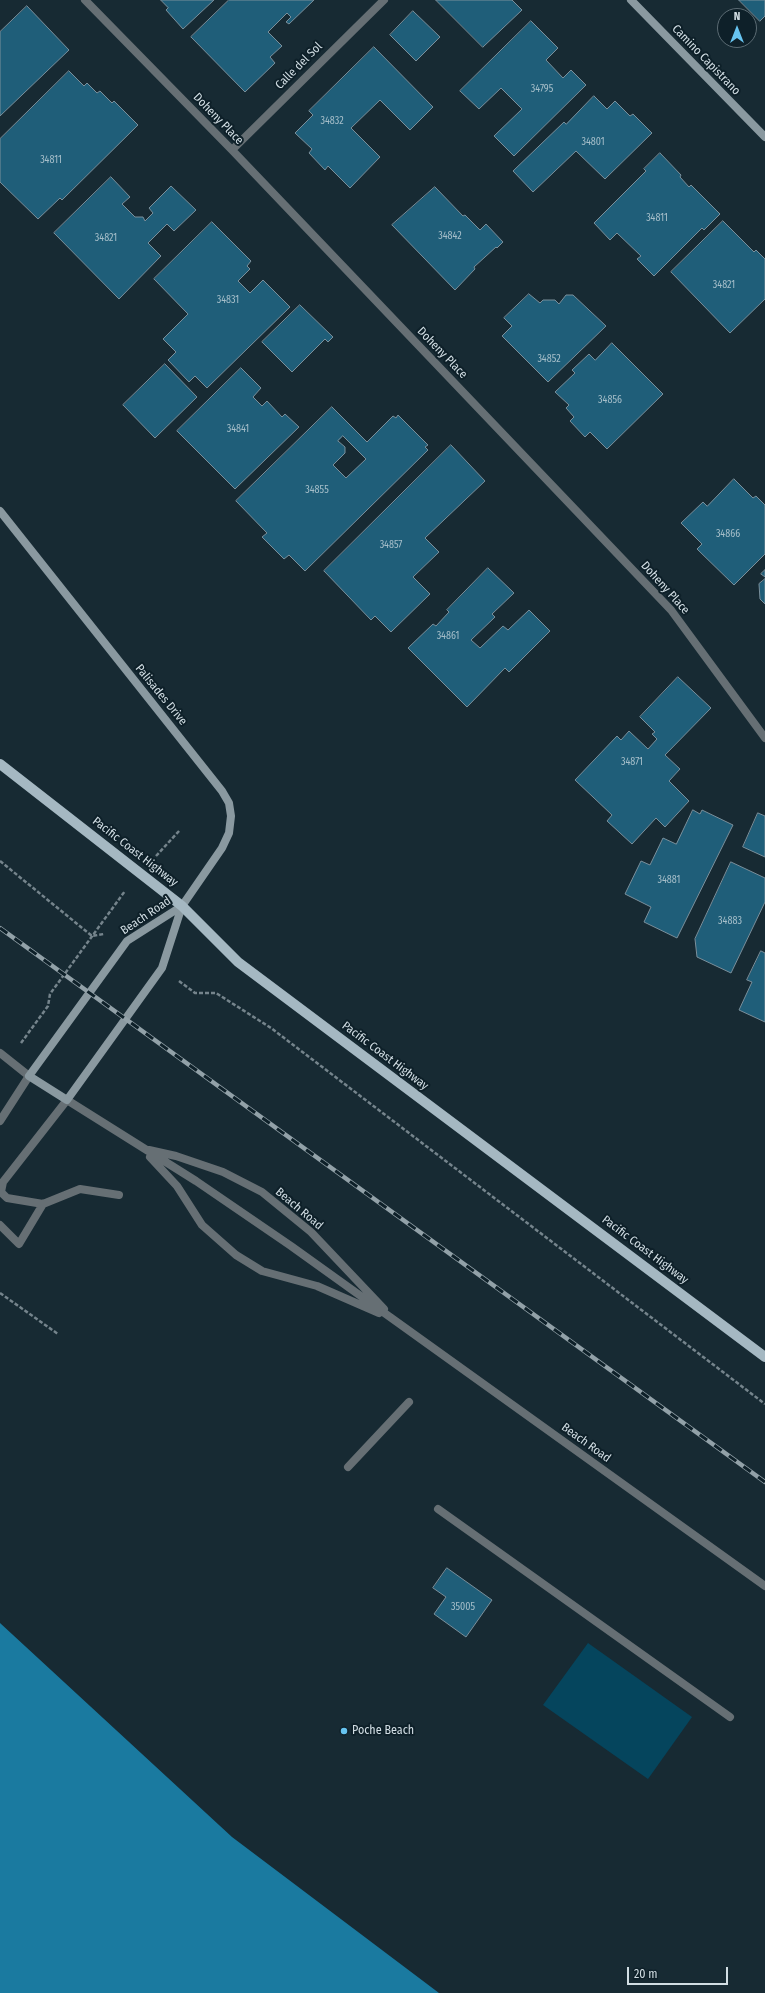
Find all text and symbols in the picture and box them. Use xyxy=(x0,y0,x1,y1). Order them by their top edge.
north arrow xyxy=(717,8,757,48)
text: N xyxy=(734,10,740,23)
street label: Camino Capistrano xyxy=(669,22,743,98)
street label: Calle del Sol xyxy=(273,40,325,92)
house number: 34795 xyxy=(531,83,553,95)
street label: Doheny Place xyxy=(190,90,246,148)
house number: 34832 xyxy=(320,115,344,127)
house number: 34801 xyxy=(581,136,605,148)
house number: 34811 xyxy=(40,154,62,166)
house number: 34811 xyxy=(646,212,668,224)
house number: 34842 xyxy=(438,230,462,242)
house number: 34821 xyxy=(95,232,117,244)
house number: 34821 xyxy=(713,279,735,291)
house number: 34831 xyxy=(217,294,239,306)
street label: Doheny Place xyxy=(414,324,470,382)
house number: 34852 xyxy=(537,353,561,365)
house number: 34856 xyxy=(598,394,622,406)
house number: 34841 xyxy=(227,423,249,435)
house number: 34855 xyxy=(305,484,329,496)
house number: 34866 xyxy=(716,528,740,540)
house number: 34857 xyxy=(380,539,402,551)
street label: Doheny Place xyxy=(638,559,692,617)
house number: 34861 xyxy=(437,630,459,642)
street label: Palisades Drive xyxy=(132,662,190,728)
house number: 34871 xyxy=(621,756,643,768)
street label: Pacific Coast Highway xyxy=(89,814,181,890)
house number: 34881 xyxy=(658,874,680,886)
street label: Beach Road xyxy=(118,894,174,938)
house number: 34883 xyxy=(718,915,742,927)
street label: Pacific Coast Highway xyxy=(339,1019,431,1093)
street label: Beach Road xyxy=(272,1185,326,1233)
street label: Pacific Coast Highway xyxy=(599,1213,691,1287)
street label: Beach Road xyxy=(559,1420,613,1466)
house number: 35005 xyxy=(451,1601,475,1613)
place label: Poche Beach xyxy=(352,1724,414,1738)
marker: Poche Beach xyxy=(339,1726,349,1736)
scale bar xyxy=(629,1959,730,1985)
text: 20 m xyxy=(634,1967,658,1981)

